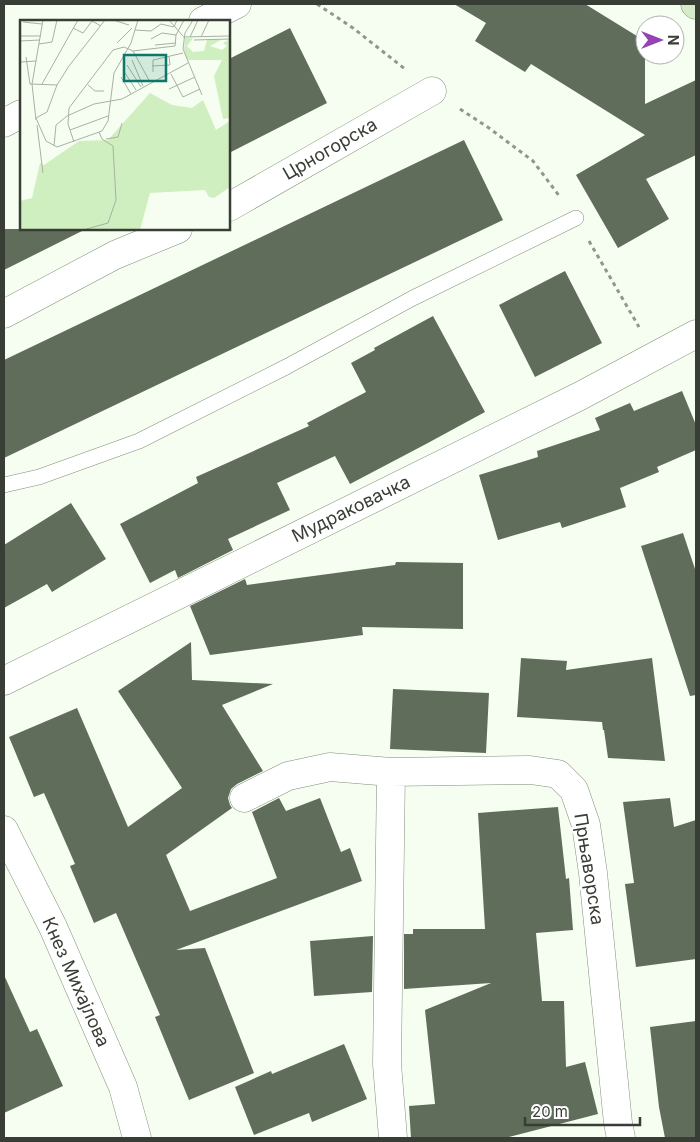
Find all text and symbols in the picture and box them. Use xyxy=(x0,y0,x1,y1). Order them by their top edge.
north arrow xyxy=(635,15,685,65)
inset map xyxy=(20,20,230,230)
text: N xyxy=(665,35,682,45)
street label: Црногорска xyxy=(279,113,380,184)
street label: Мудраковачка xyxy=(288,471,413,546)
street label: Прњаворска xyxy=(570,812,609,926)
street label: Кнез Михајлова xyxy=(38,914,114,1050)
scale bar xyxy=(525,1094,640,1126)
text: 20 m xyxy=(532,1102,568,1121)

